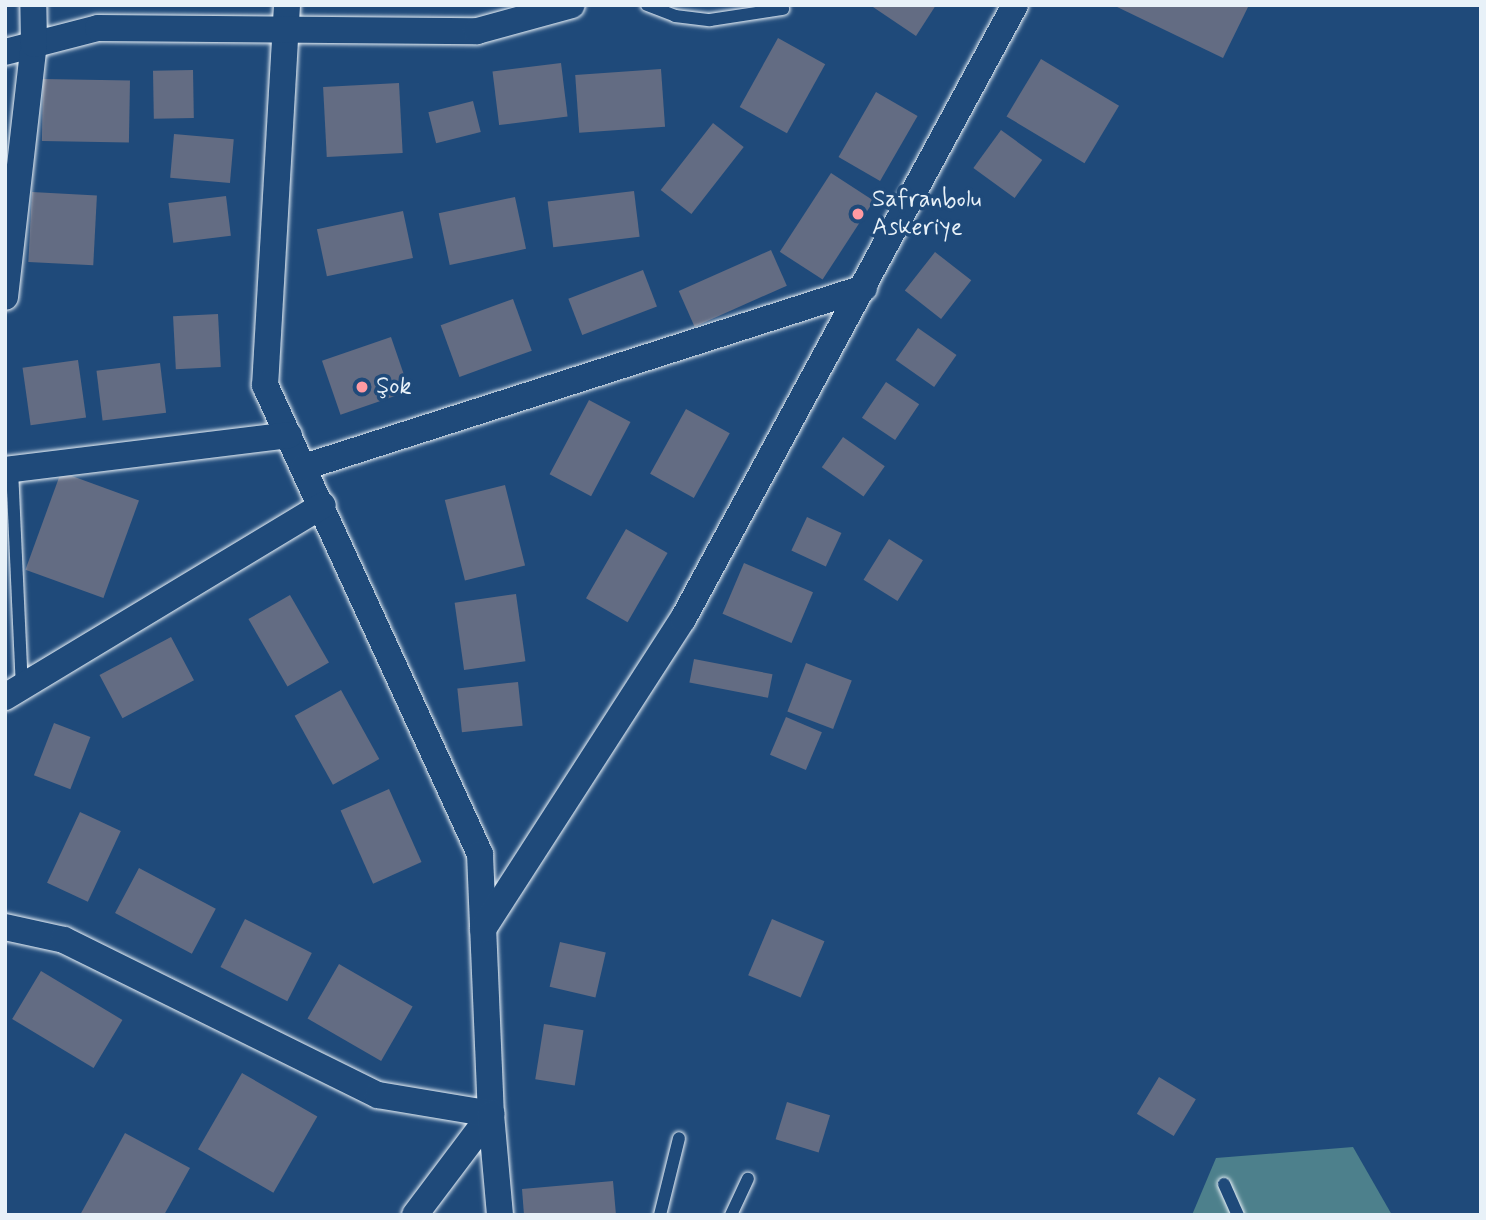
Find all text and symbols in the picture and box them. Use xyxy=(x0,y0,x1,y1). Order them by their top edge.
place label: Safranbolu Askeriye xyxy=(872,186,981,242)
marker: Safranbolu Askeriye xyxy=(850,206,866,222)
place label: Şok xyxy=(376,373,412,401)
marker: Şok xyxy=(354,379,370,395)

